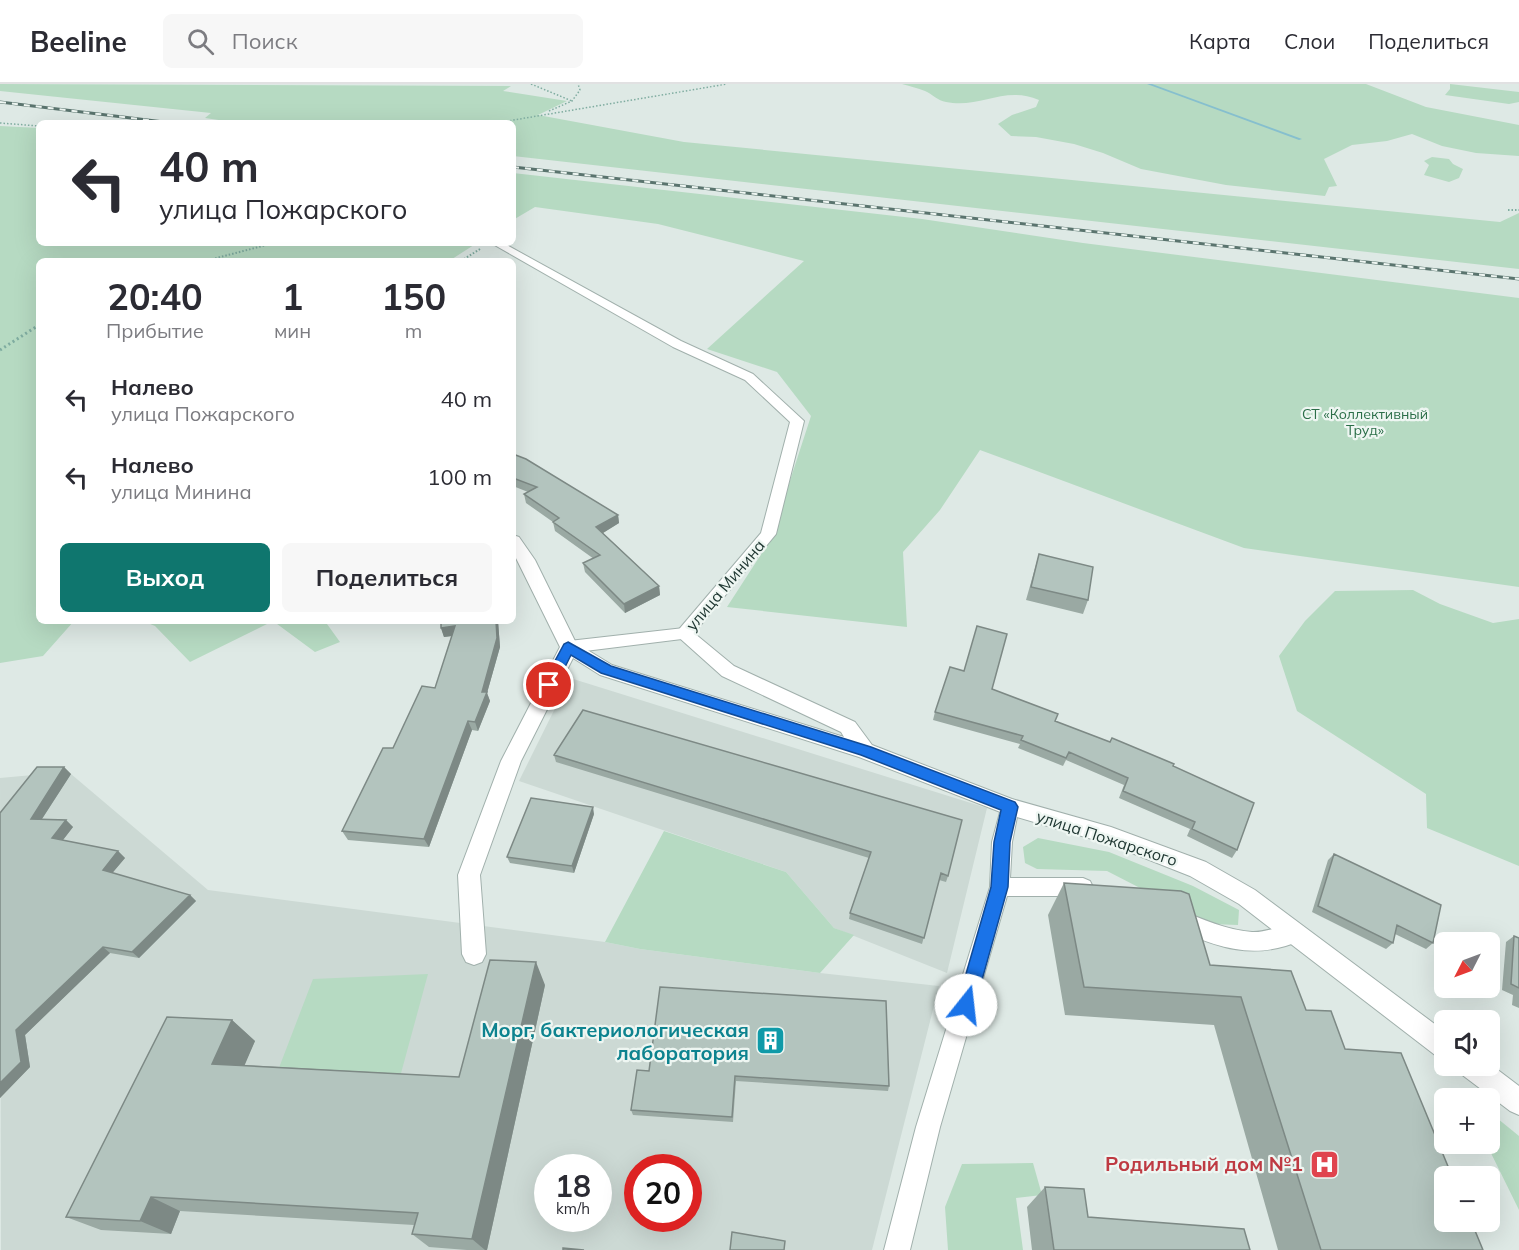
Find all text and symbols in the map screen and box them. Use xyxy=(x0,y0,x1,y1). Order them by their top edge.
search box xyxy=(163,14,583,68)
text: Beeline xyxy=(30,24,127,59)
icon: search xyxy=(184,25,217,58)
text: Поиск xyxy=(232,27,298,55)
text: Карта xyxy=(1189,28,1251,54)
text: Слои xyxy=(1284,28,1335,54)
text: Поделиться xyxy=(1368,28,1489,54)
text: 40 m xyxy=(159,140,259,193)
icon: left xyxy=(60,144,138,222)
text: улица Пожарского xyxy=(159,192,407,226)
text: 20:40 xyxy=(107,274,203,319)
text: 1 xyxy=(282,274,303,319)
text: 150 xyxy=(381,274,446,319)
text: Прибытие xyxy=(106,318,204,343)
text: мин xyxy=(274,318,311,343)
text: m xyxy=(405,318,422,343)
text: Налево xyxy=(111,373,194,401)
icon: left xyxy=(60,383,93,416)
text: 40 m xyxy=(441,385,492,413)
text: улица Пожарского xyxy=(111,401,295,426)
park label: СТ «Коллективный Труд» xyxy=(1302,405,1428,439)
text: Налево xyxy=(111,451,194,479)
icon: left xyxy=(60,461,93,494)
text: 100 m xyxy=(427,463,492,491)
text: улица Минина xyxy=(111,479,252,504)
street label: улица Минина xyxy=(681,535,769,635)
button: Выход xyxy=(60,543,270,612)
button: Поделиться xyxy=(282,543,492,612)
pin xyxy=(523,659,574,710)
icon: arrive xyxy=(532,668,565,701)
street label: улица Пожарского xyxy=(1034,806,1180,870)
north arrow xyxy=(1434,932,1500,998)
map controls xyxy=(1434,932,1500,1232)
position arrow xyxy=(934,973,998,1037)
button: sound xyxy=(1434,1010,1500,1076)
place label: Морг, бактериологическая лаборатория xyxy=(481,1017,749,1065)
building icon: Морг, бактериологическая лаборатория xyxy=(754,1025,786,1057)
button: + xyxy=(1434,1088,1500,1154)
hospital icon: Родильный дом №1 xyxy=(1308,1148,1340,1180)
place label: Родильный дом №1 xyxy=(1105,1151,1303,1176)
speed limit sign: 20 xyxy=(624,1154,702,1232)
button: − xyxy=(1434,1166,1500,1232)
text: 18 xyxy=(555,1167,591,1205)
text: km/h xyxy=(556,1199,590,1218)

